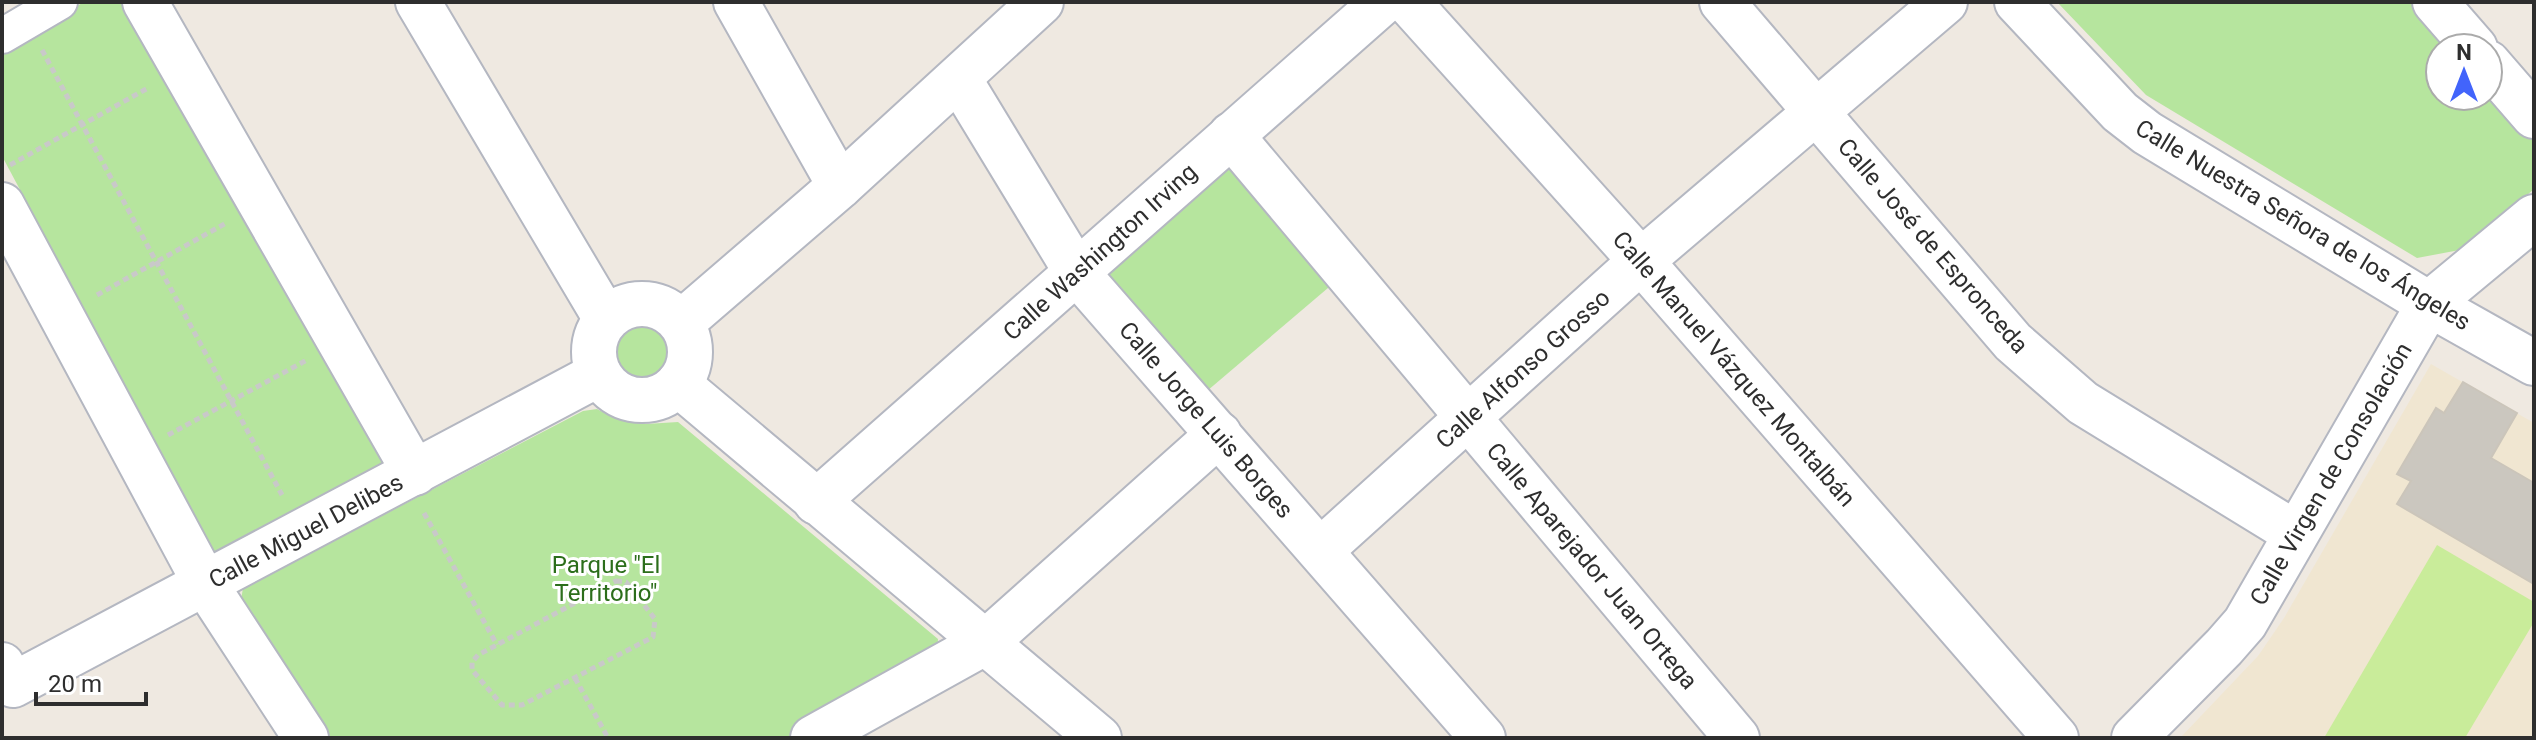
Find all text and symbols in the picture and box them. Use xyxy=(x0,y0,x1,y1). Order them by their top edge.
north arrow xyxy=(2424,32,2504,112)
text: N xyxy=(2456,40,2472,65)
street label: Calle Nuestra Señora de los Ángeles xyxy=(2130,114,2476,336)
street label: Calle José de Espronceda xyxy=(1832,133,2034,359)
street label: Calle Washington Irving xyxy=(997,158,1203,346)
street label: Calle Manuel Vázquez Montalbán xyxy=(1607,226,1861,512)
street label: Calle Alfonso Grosso xyxy=(1430,284,1616,454)
street label: Calle Jorge Luis Borges xyxy=(1113,316,1299,524)
street label: Calle Virgen de Consolación xyxy=(2244,338,2418,610)
street label: Calle Aparejador Juan Ortega xyxy=(1481,437,1703,695)
street label: Calle Miguel Delibes xyxy=(204,468,408,594)
park label: Parque "El Territorio" xyxy=(552,551,660,607)
scale bar xyxy=(36,656,146,706)
text: 20 m xyxy=(48,670,102,698)

